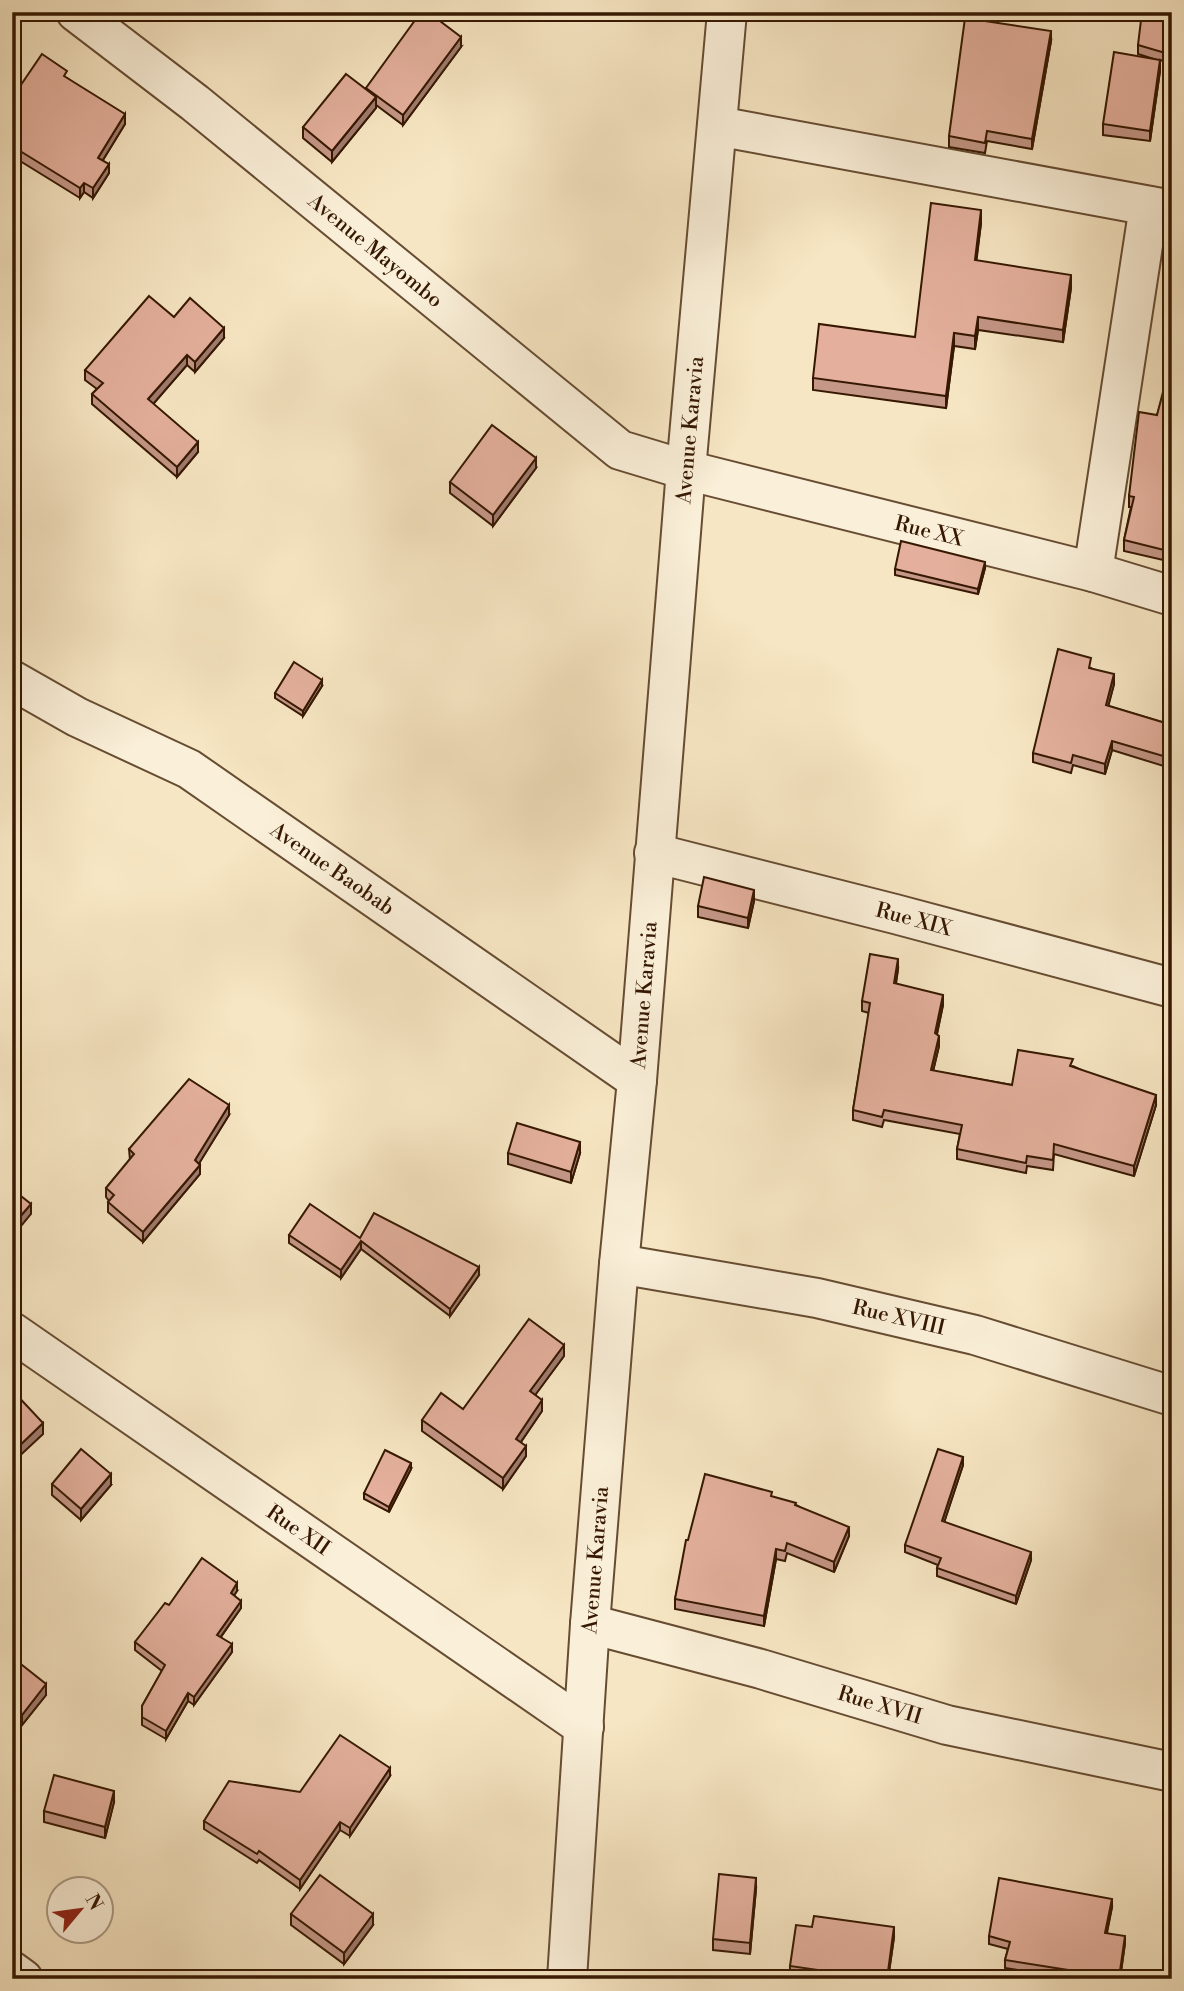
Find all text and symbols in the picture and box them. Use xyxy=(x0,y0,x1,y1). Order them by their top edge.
street label: Avenue Mayombo xyxy=(302,188,448,314)
street label: Avenue Karavia xyxy=(671,355,710,506)
street label: Rue XX xyxy=(892,511,967,553)
street label: Avenue Baobab xyxy=(264,817,399,922)
street label: Rue XIX xyxy=(873,898,955,943)
street label: Avenue Karavia xyxy=(626,920,664,1071)
street label: Rue XVIII xyxy=(850,1295,948,1342)
street label: Avenue Karavia xyxy=(577,1485,615,1636)
street label: Rue XII xyxy=(261,1500,335,1562)
street label: Rue XVII xyxy=(834,1681,925,1731)
north arrow xyxy=(46,1876,116,1946)
text: N xyxy=(80,1890,108,1915)

